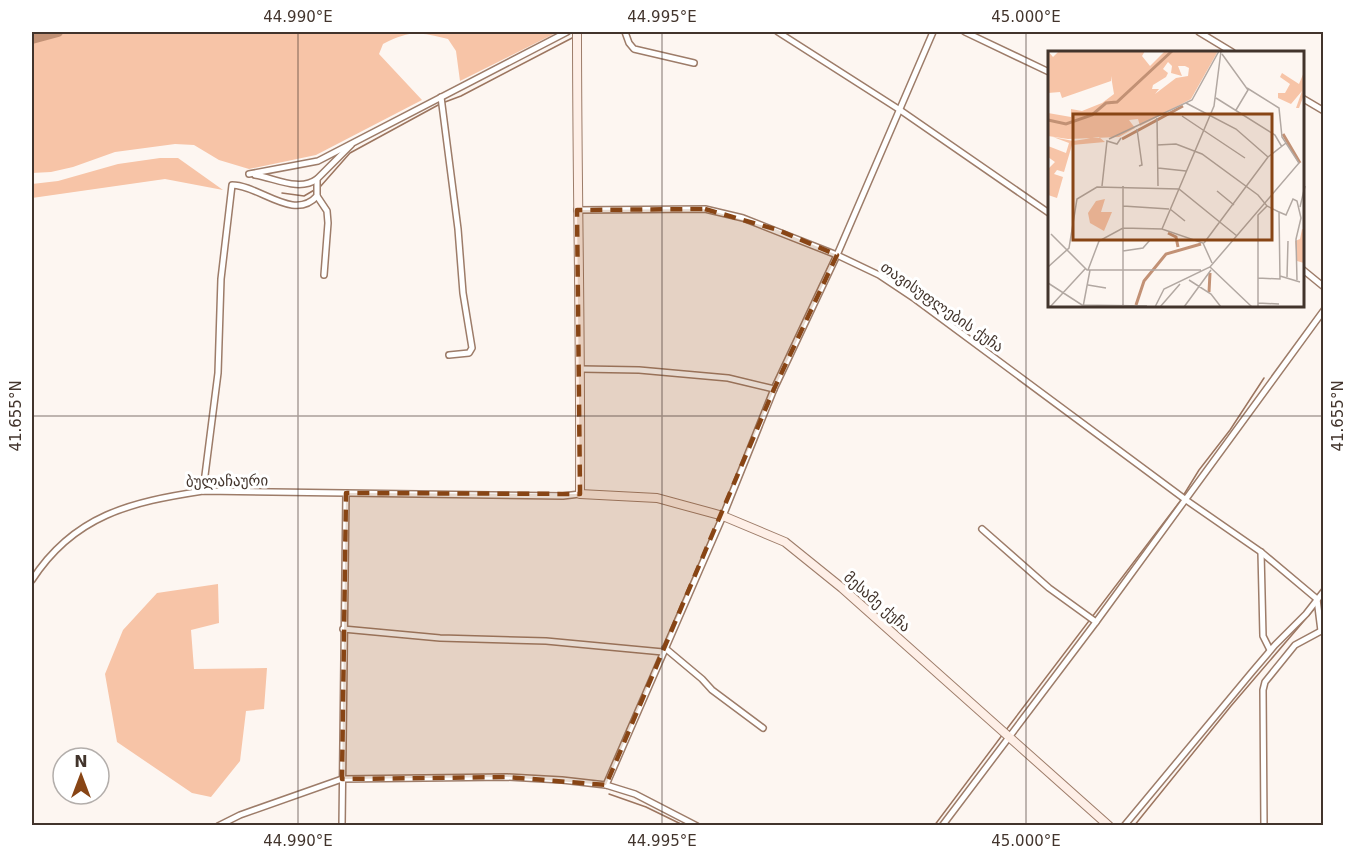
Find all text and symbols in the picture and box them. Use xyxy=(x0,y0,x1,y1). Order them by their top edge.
text: 44.990°E xyxy=(263,8,333,26)
text: 44.995°E xyxy=(627,8,697,26)
text: 45.000°E xyxy=(991,8,1061,26)
inset map xyxy=(1048,51,1304,308)
street label: თავისუფლების ქუჩა xyxy=(877,258,1007,356)
text: 41.655°N xyxy=(7,380,25,452)
text: 41.655°N xyxy=(1329,380,1347,452)
street label: ბულაჩაური xyxy=(186,471,268,491)
street label: მესამე ქუჩა xyxy=(840,568,914,636)
north arrow xyxy=(51,746,111,806)
text: N xyxy=(74,752,88,771)
text: 44.990°E xyxy=(263,832,333,850)
text: 44.995°E xyxy=(627,832,697,850)
text: 45.000°E xyxy=(991,832,1061,850)

